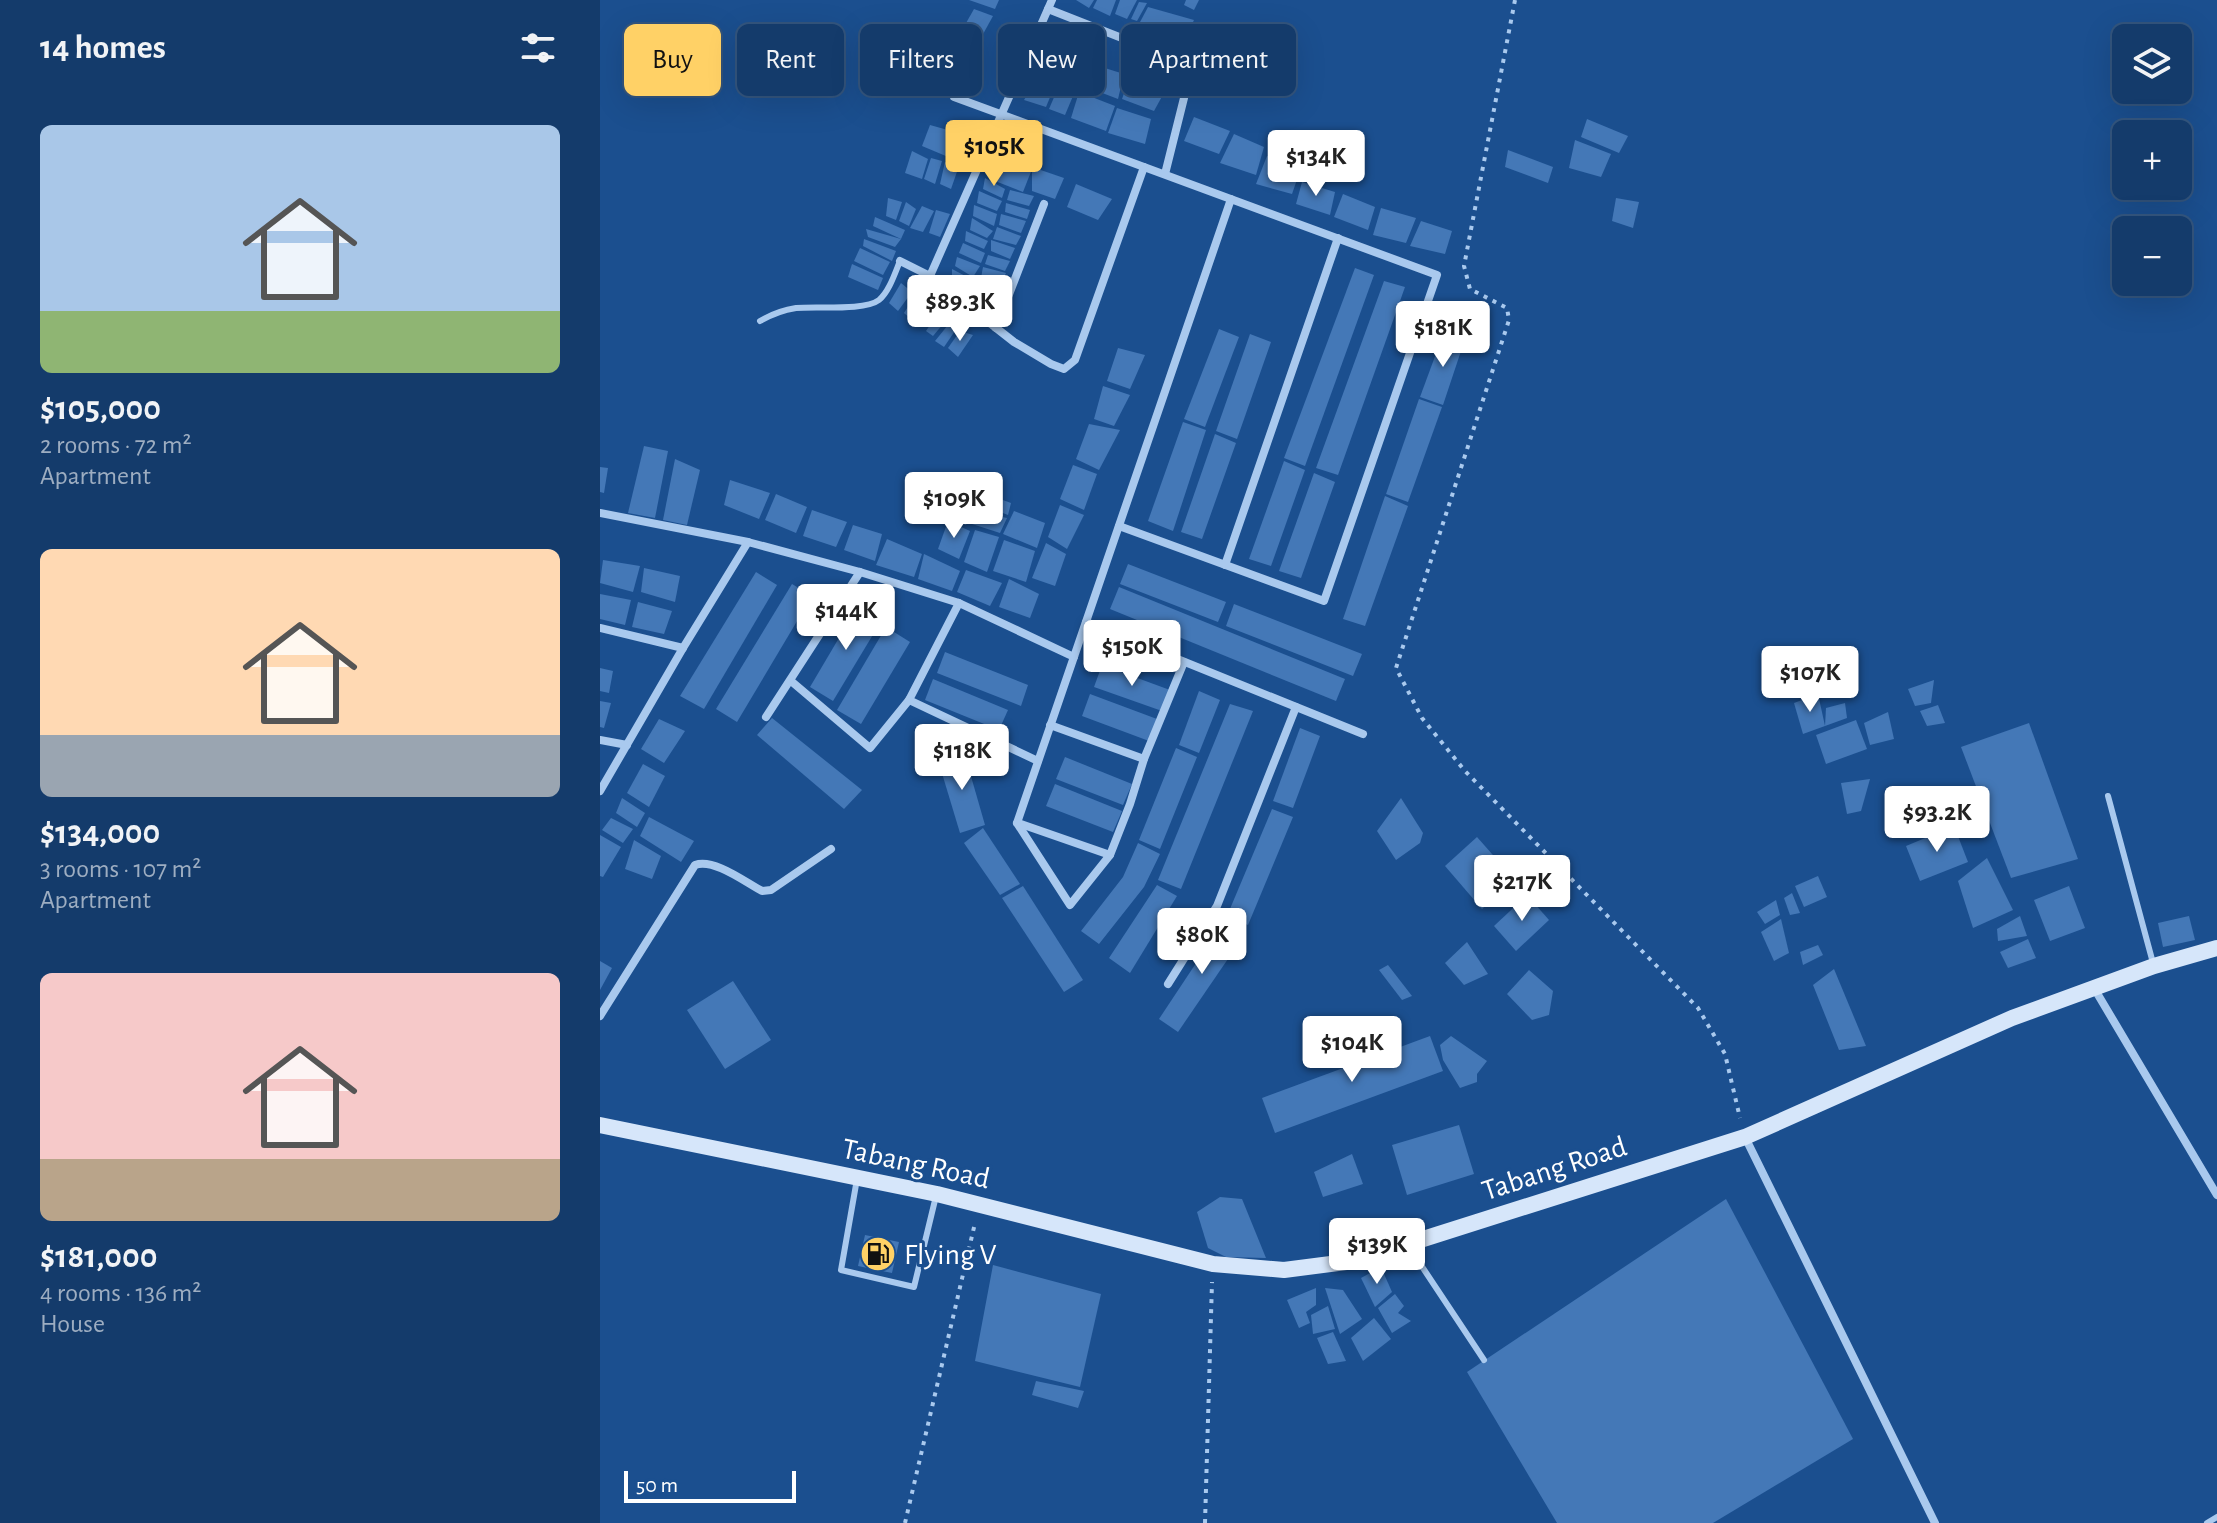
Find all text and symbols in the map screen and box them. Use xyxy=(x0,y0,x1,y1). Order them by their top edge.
chip: Buy xyxy=(624,24,721,96)
chip: Rent xyxy=(737,24,844,96)
chip: Filters xyxy=(860,24,982,96)
chip: New xyxy=(998,24,1105,96)
chip: Apartment xyxy=(1121,24,1296,96)
map controls xyxy=(2112,24,2192,296)
button: layers xyxy=(2112,24,2192,104)
icon: filters xyxy=(516,26,560,70)
text: 14 homes xyxy=(40,31,166,65)
pin: $105K xyxy=(938,120,1050,188)
button: + xyxy=(2112,120,2192,200)
pin: $134K xyxy=(1260,130,1372,198)
text: $105K xyxy=(963,133,1025,159)
text: $134K xyxy=(1286,143,1346,169)
icon: home xyxy=(228,177,372,321)
button: − xyxy=(2112,216,2192,296)
pin: $89.3K xyxy=(895,275,1025,343)
text: $89.3K xyxy=(925,288,995,314)
pin: $181K xyxy=(1387,301,1499,369)
text: $181K xyxy=(1414,314,1472,340)
text: $105,000 xyxy=(40,392,161,426)
text: 2 rooms · 72 m² xyxy=(40,432,192,458)
text: Apartment xyxy=(40,463,151,489)
pin: $109K xyxy=(898,472,1010,540)
text: $109K xyxy=(923,485,985,511)
pin: $144K xyxy=(790,584,902,652)
text: $144K xyxy=(815,597,877,623)
icon: home xyxy=(228,601,372,745)
pin: $150K xyxy=(1076,620,1188,688)
text: $150K xyxy=(1101,633,1163,659)
pin: $107K xyxy=(1754,646,1866,714)
text: $107K xyxy=(1779,659,1841,685)
pin: $118K xyxy=(906,724,1018,792)
text: $118K xyxy=(933,737,991,763)
pin: $93.2K xyxy=(1872,786,2002,854)
text: $93.2K xyxy=(1903,799,1971,825)
text: $134,000 xyxy=(40,816,160,850)
pin: $217K xyxy=(1466,855,1578,923)
text: 3 rooms · 107 m² xyxy=(40,856,201,882)
text: $217K xyxy=(1492,868,1552,894)
text: Apartment xyxy=(40,887,151,913)
pin: $80K xyxy=(1155,908,1249,976)
text: $80K xyxy=(1175,921,1229,947)
pin: $104K xyxy=(1296,1016,1408,1084)
icon: home xyxy=(228,1025,372,1169)
text: $104K xyxy=(1321,1029,1383,1055)
street label: Tabang Road xyxy=(1478,1131,1630,1206)
street label: Tabang Road xyxy=(839,1134,992,1194)
pin: $139K xyxy=(1321,1218,1433,1286)
text: $139K xyxy=(1347,1231,1407,1257)
fuel station icon: Flying V xyxy=(859,1235,897,1273)
text: $181,000 xyxy=(40,1240,157,1274)
place label: Flying V xyxy=(904,1240,996,1270)
text: 4 rooms · 136 m² xyxy=(40,1280,201,1306)
text: House xyxy=(40,1311,105,1337)
scale bar xyxy=(624,1467,796,1503)
text: 50 m xyxy=(636,1474,678,1496)

